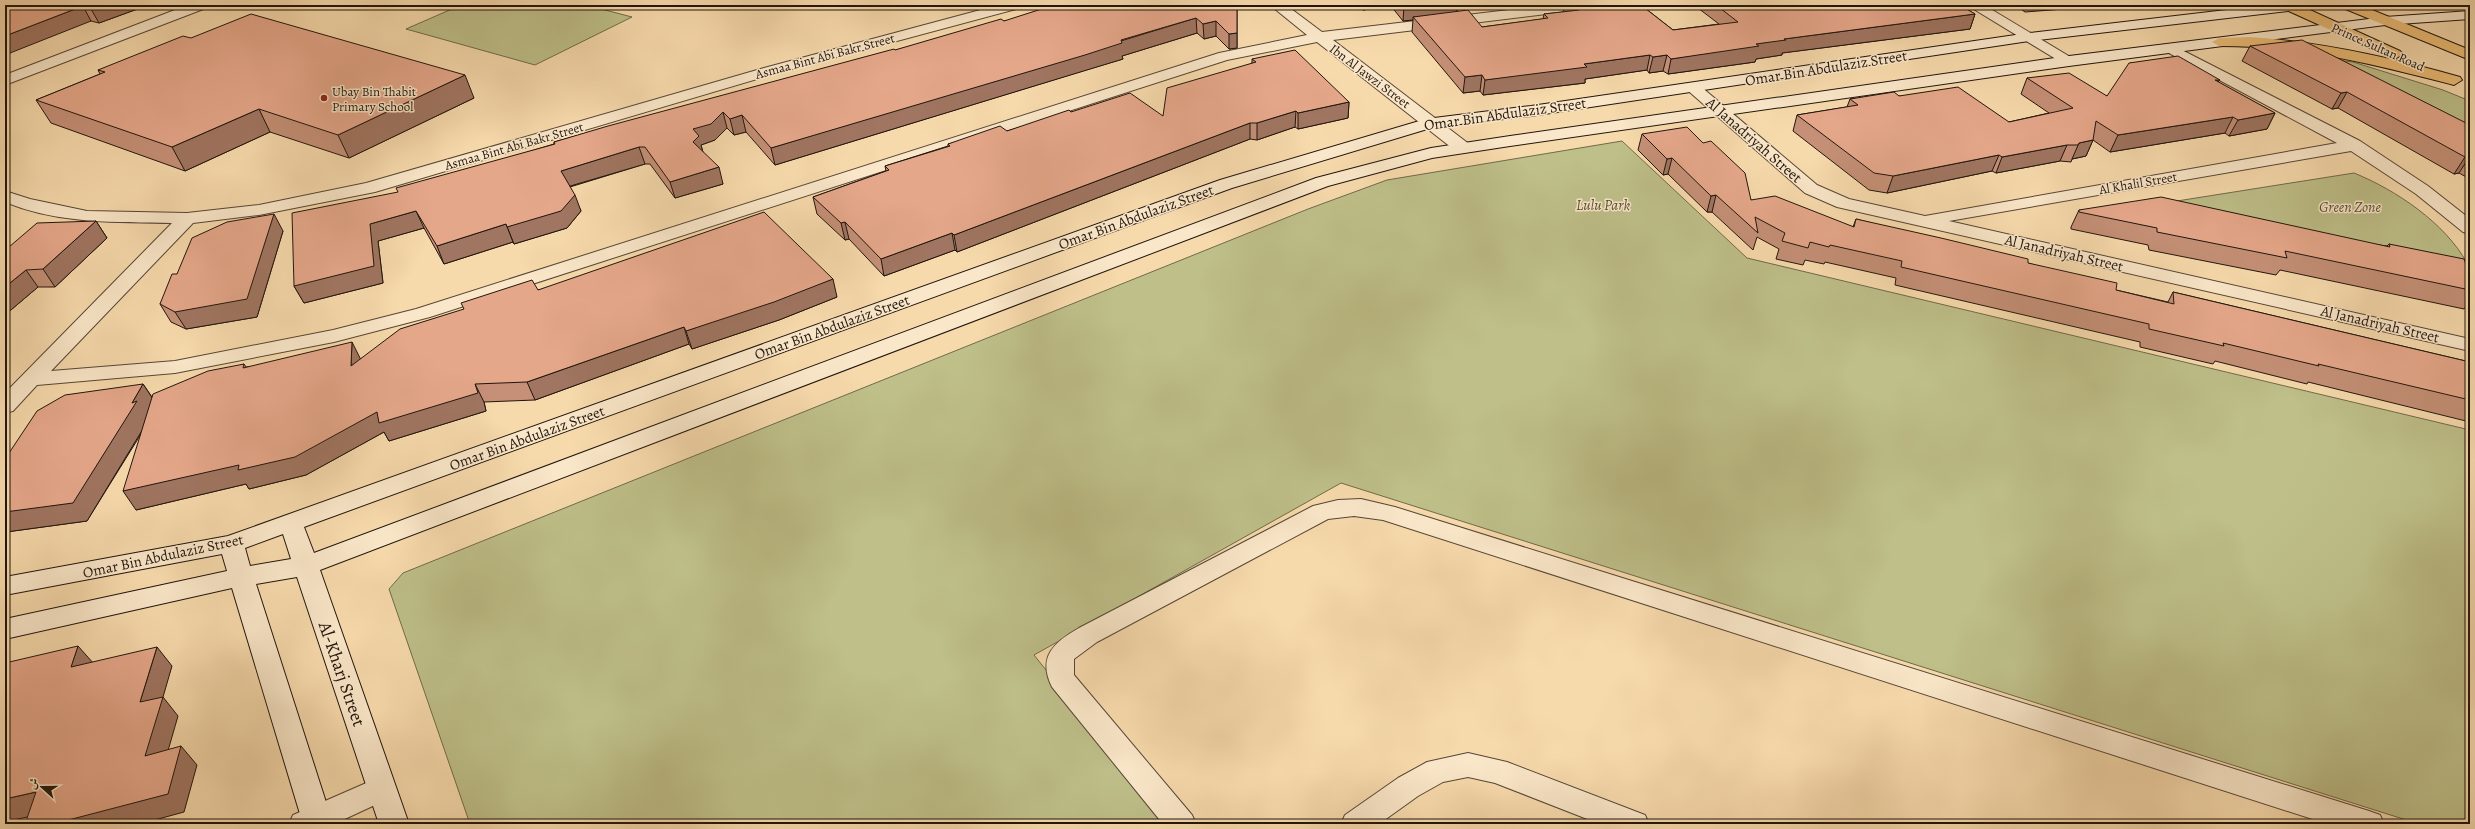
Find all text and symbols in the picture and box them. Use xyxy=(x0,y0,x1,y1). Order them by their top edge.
street label: Prince Sultan Road xyxy=(2329,19,2427,75)
street label: Asmaa Bint Abi Bakr Street xyxy=(752,29,897,83)
street label: Ibn Al Jawzi Street xyxy=(1326,40,1414,112)
street label: Omar Bin Abdulaziz Street xyxy=(1744,45,1908,91)
place label: Ubay Bin Thabit Primary School xyxy=(332,83,417,115)
street label: Al Janadriyah Street xyxy=(1701,92,1806,187)
marker: Ubay Bin Thabit Primary School xyxy=(319,93,329,103)
street label: Omar Bin Abdulaziz Street xyxy=(1423,93,1587,135)
street label: Asmaa Bint Abi Bakr Street xyxy=(442,118,586,174)
street label: Al Khalil Street xyxy=(2097,168,2179,198)
street label: Omar Bin Abdulaziz Street xyxy=(1056,180,1216,254)
park label: Lulu Park xyxy=(1576,195,1630,215)
park label: Green Zone xyxy=(2319,197,2382,217)
street label: Al Janadriyah Street xyxy=(2002,229,2125,276)
street label: Omar Bin Abdulaziz Street xyxy=(752,290,912,364)
street label: Al Janadriyah Street xyxy=(2318,300,2441,347)
street label: Omar Bin Abdulaziz Street xyxy=(447,401,607,475)
street label: Omar Bin Abdulaziz Street xyxy=(81,529,245,583)
street label: Al-Kharj Street xyxy=(313,617,371,730)
north arrow xyxy=(22,767,62,807)
text: ش xyxy=(24,776,42,791)

